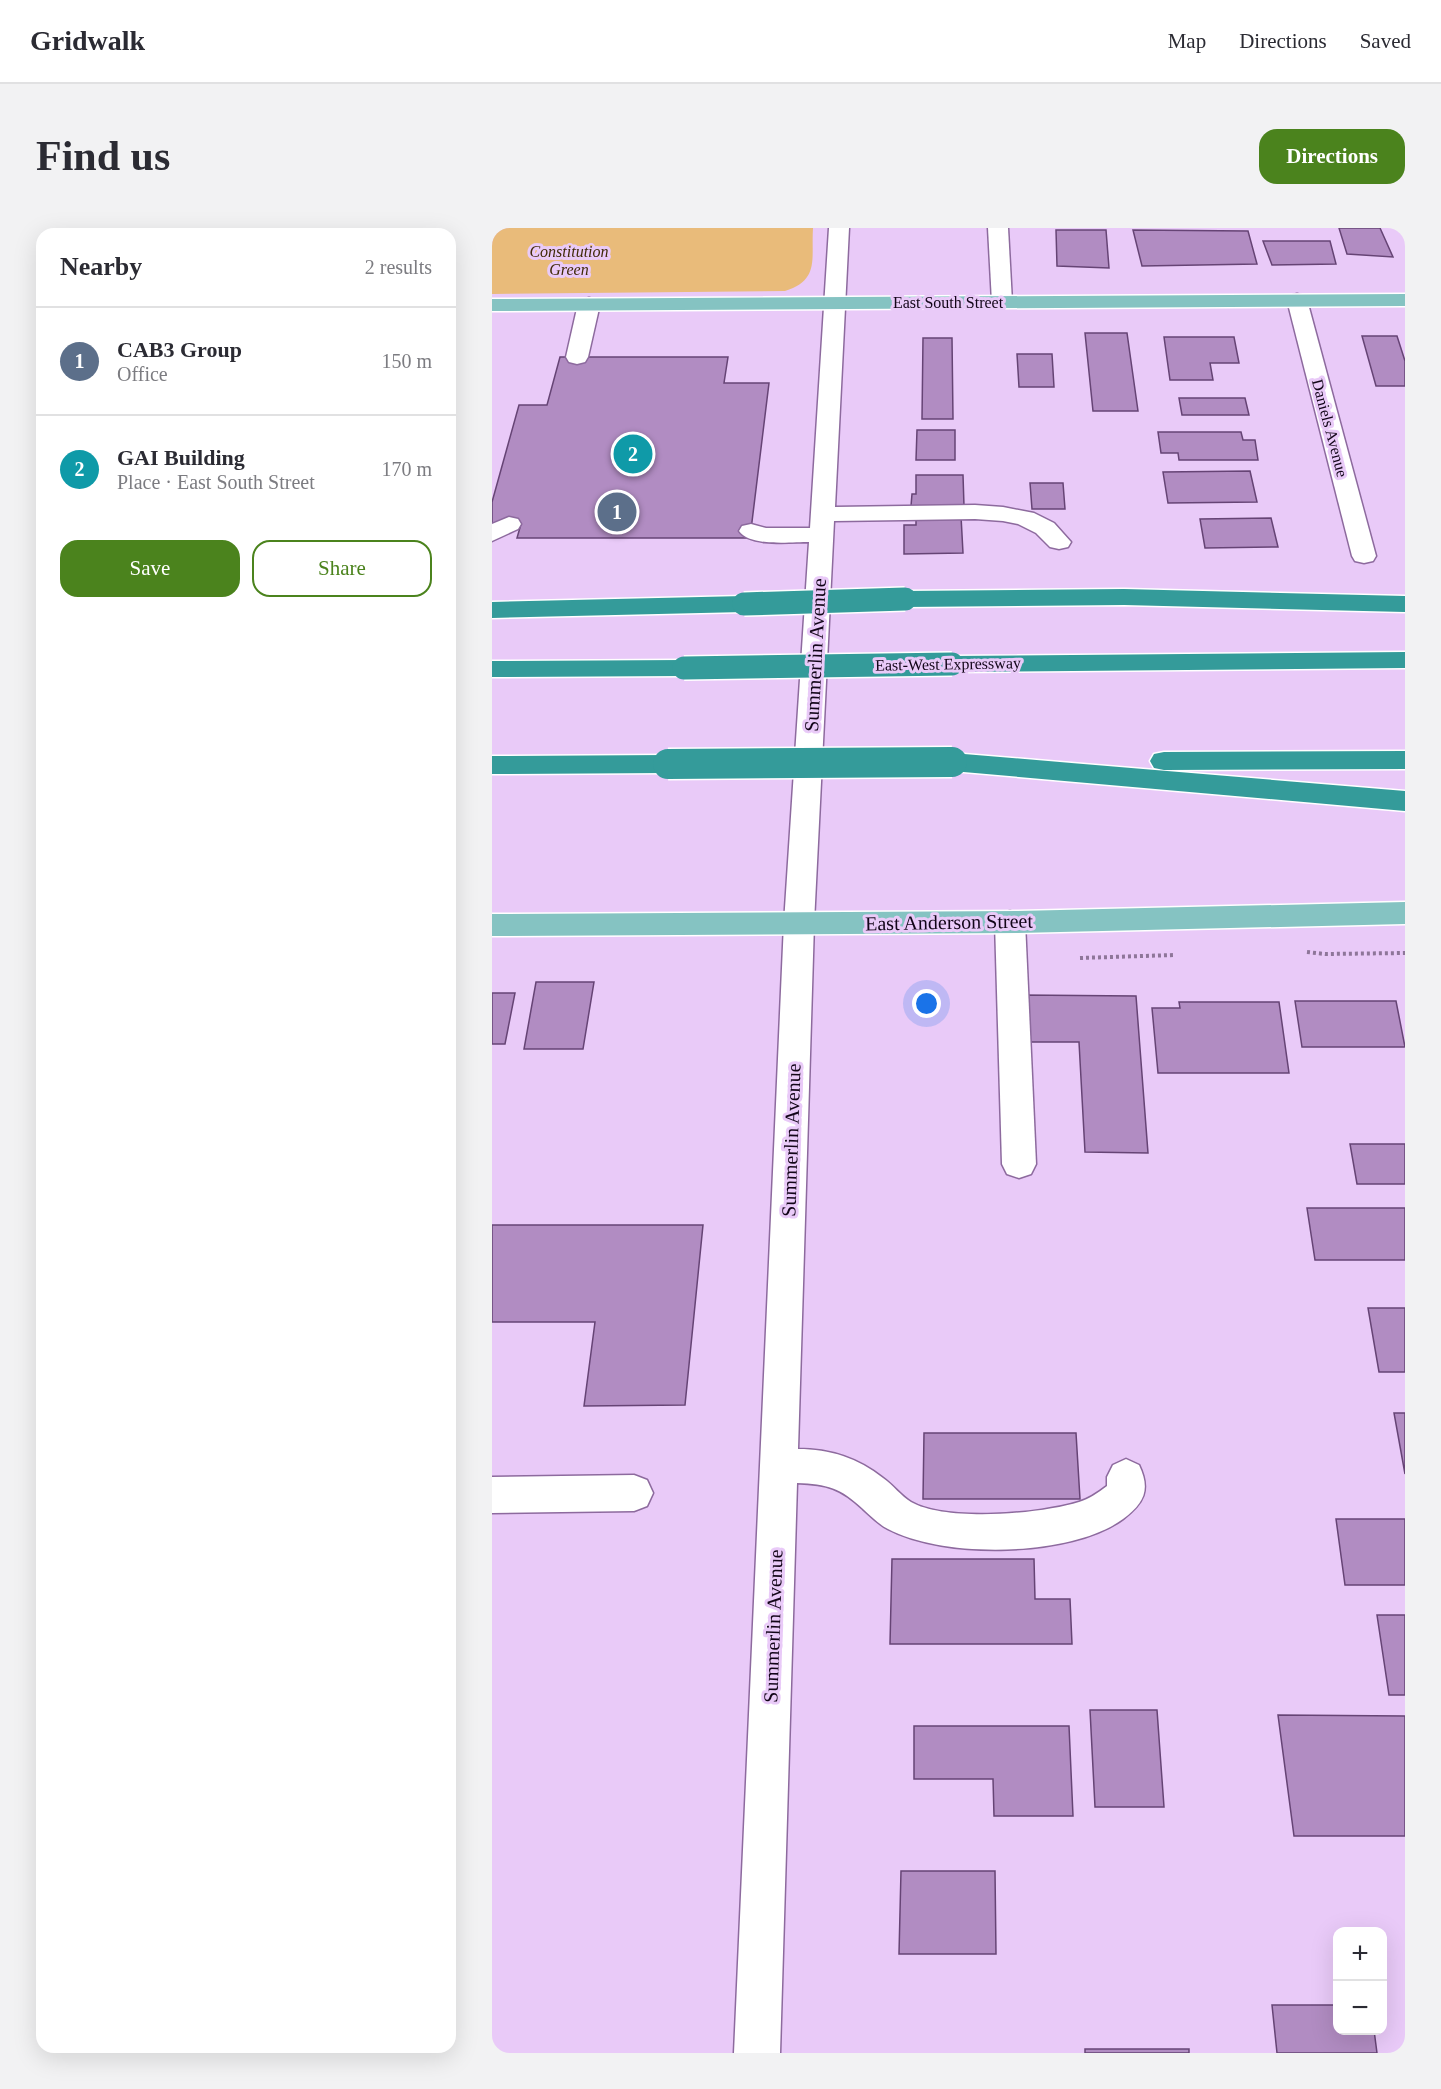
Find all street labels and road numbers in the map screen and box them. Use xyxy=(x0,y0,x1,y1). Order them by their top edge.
street label: East South Street xyxy=(893,294,1004,311)
street label: Daniels Avenue xyxy=(1309,377,1351,479)
street label: Summerlin Avenue xyxy=(800,578,830,732)
street label: East-West Expressway xyxy=(875,654,1021,675)
street label: East Anderson Street xyxy=(865,910,1033,934)
street label: Summerlin Avenue xyxy=(777,1063,805,1217)
street label: Summerlin Avenue xyxy=(759,1549,787,1703)

